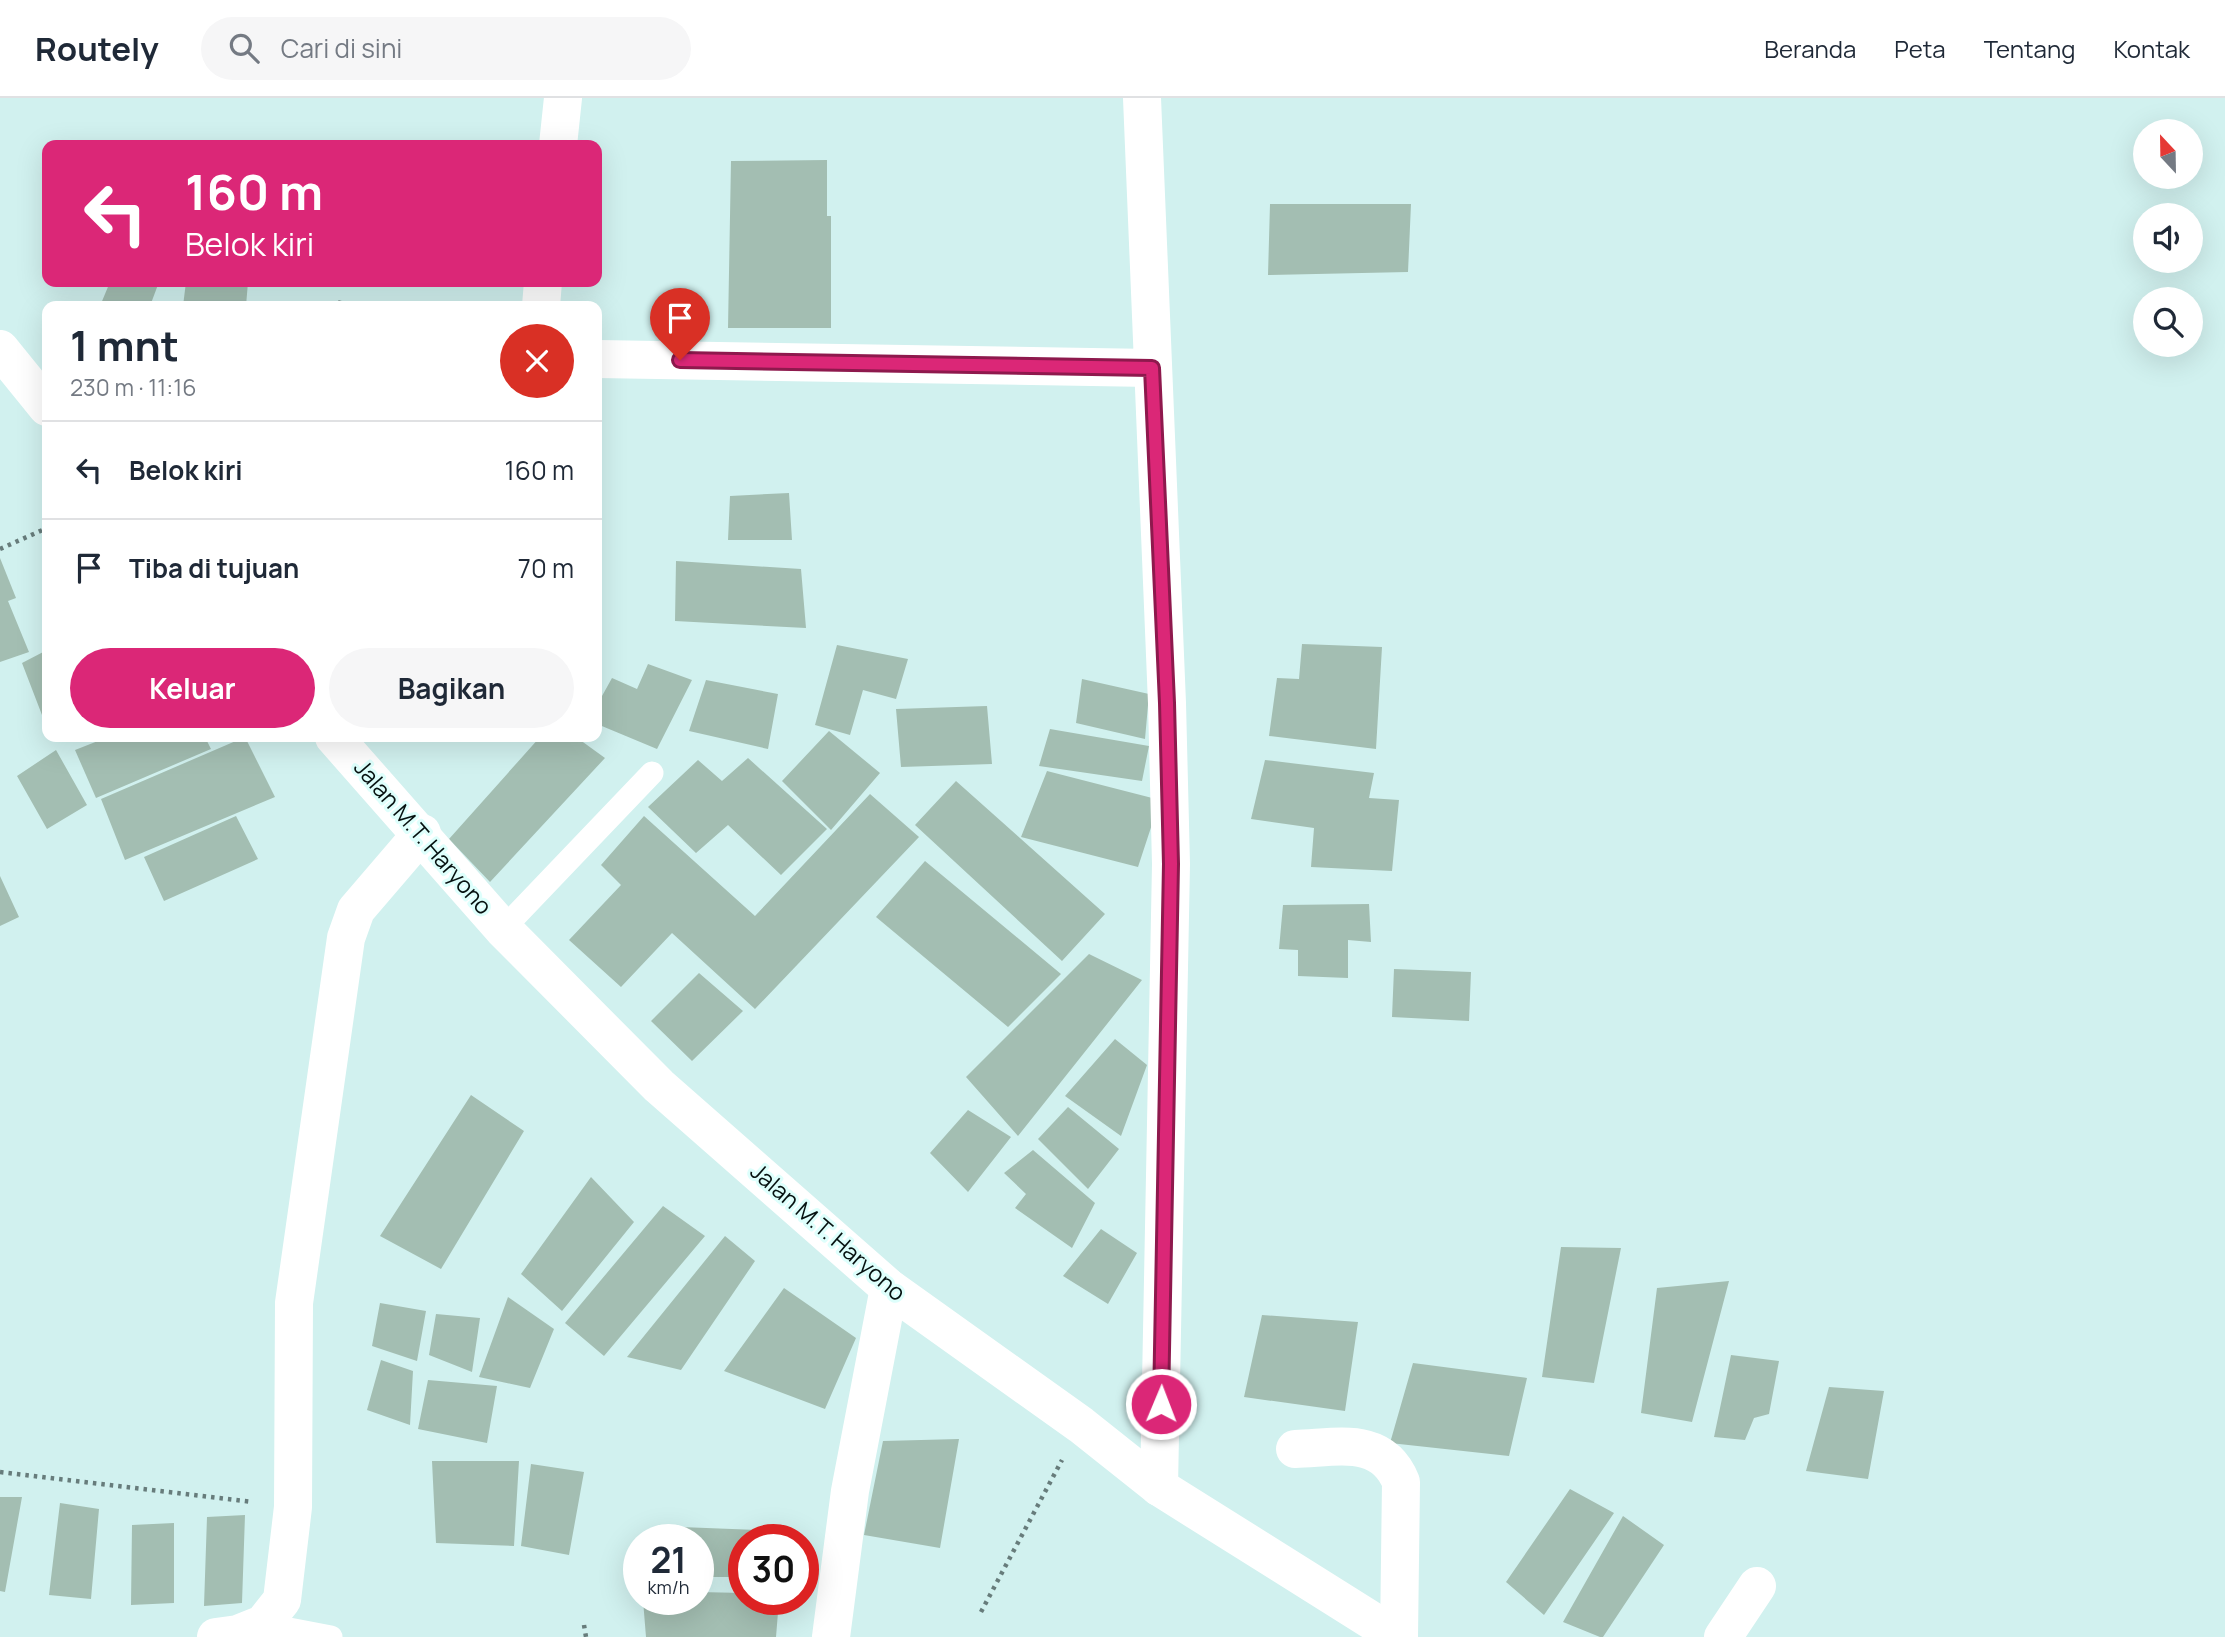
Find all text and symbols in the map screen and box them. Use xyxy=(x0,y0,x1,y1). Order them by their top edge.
search box xyxy=(201,17,691,80)
text: Routely xyxy=(35,26,159,71)
icon: search xyxy=(225,29,263,67)
text: Cari di sini xyxy=(281,30,402,66)
text: Beranda xyxy=(1764,32,1856,65)
text: Peta xyxy=(1894,32,1946,65)
text: Tentang xyxy=(1984,32,2075,65)
text: Kontak xyxy=(2113,32,2190,65)
north arrow xyxy=(2133,119,2203,189)
map controls xyxy=(2133,119,2203,357)
text: 160 m xyxy=(185,158,323,225)
icon: left xyxy=(70,168,161,259)
button: sound xyxy=(2133,203,2203,273)
text: Belok kiri xyxy=(185,222,314,266)
button: search xyxy=(2133,287,2203,357)
pin xyxy=(650,288,710,360)
icon: arrive xyxy=(661,299,699,337)
text: 1 mnt xyxy=(70,316,179,374)
button: close xyxy=(500,324,574,398)
text: 230 m · 11:16 xyxy=(70,371,196,403)
icon: left xyxy=(70,451,108,489)
text: Belok kiri xyxy=(129,452,243,488)
text: 160 m xyxy=(505,452,574,488)
icon: arrive xyxy=(70,549,108,587)
text: Tiba di tujuan xyxy=(129,550,299,586)
text: 70 m xyxy=(518,550,574,586)
button: Keluar xyxy=(70,648,315,728)
button: Bagikan xyxy=(329,648,574,728)
street label: Jalan M.T. Haryono xyxy=(347,752,500,921)
street label: Jalan M.T. Haryono xyxy=(744,1155,913,1308)
position arrow xyxy=(1124,1367,1198,1441)
speed limit sign: 30 xyxy=(728,1524,819,1615)
text: 21 xyxy=(650,1536,687,1584)
text: km/h xyxy=(648,1575,689,1599)

